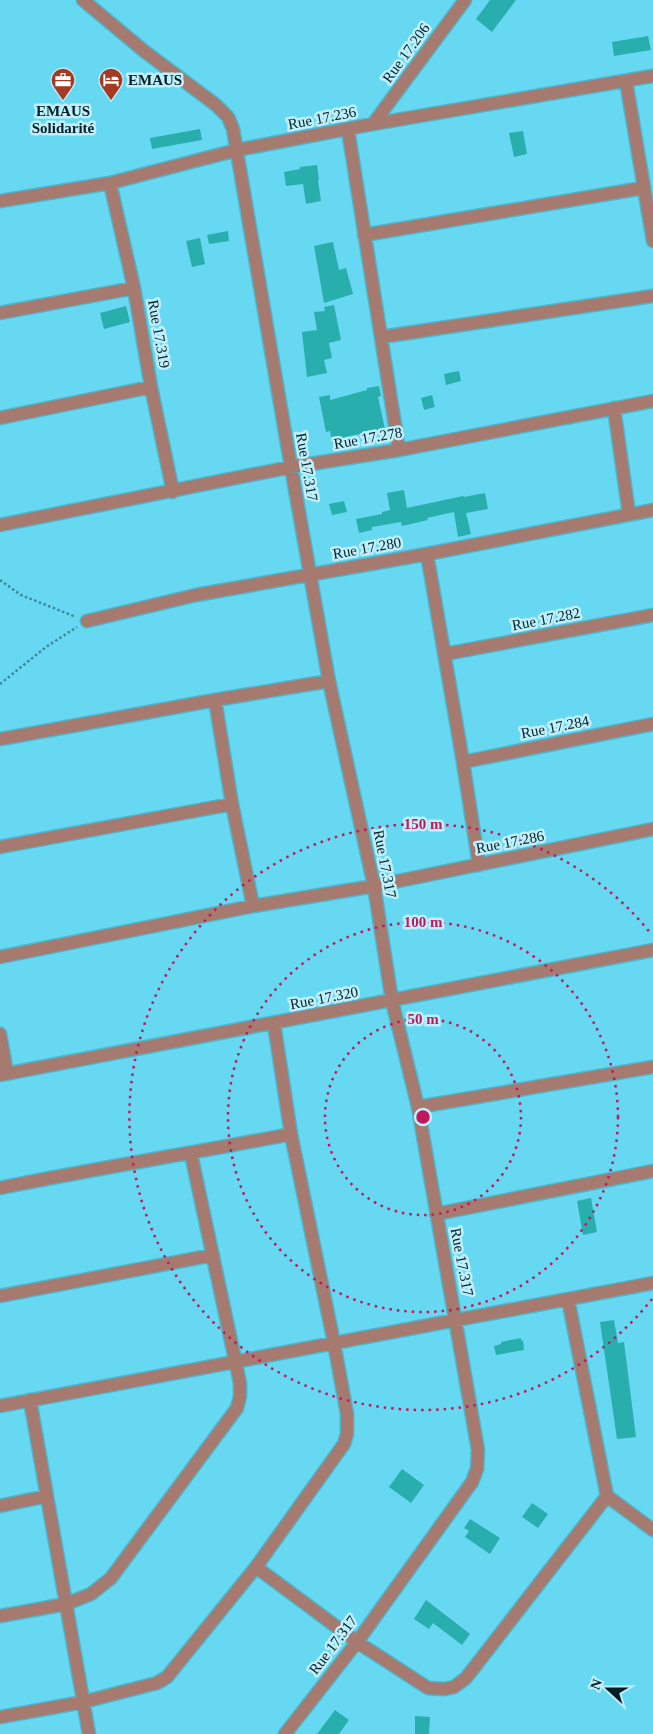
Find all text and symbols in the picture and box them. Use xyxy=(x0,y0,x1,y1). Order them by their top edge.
street label: Rue 17.206 xyxy=(379,20,433,86)
office icon: EMAUS Solidarité xyxy=(50,67,76,101)
hotel icon: EMAUS xyxy=(98,67,124,101)
place label: EMAUS xyxy=(128,72,182,88)
place label: EMAUS Solidarité xyxy=(32,103,95,136)
street label: Rue 17.236 xyxy=(287,103,358,132)
street label: Rue 17.319 xyxy=(145,299,173,369)
street label: Rue 17.278 xyxy=(333,424,403,452)
street label: Rue 17.317 xyxy=(293,432,321,503)
street label: Rue 17.280 xyxy=(332,534,402,562)
street label: Rue 17.282 xyxy=(511,605,581,633)
street label: Rue 17.284 xyxy=(520,712,591,741)
text: 150 m xyxy=(404,816,443,832)
street label: Rue 17.286 xyxy=(475,827,546,856)
street label: Rue 17.317 xyxy=(371,829,400,900)
text: 100 m xyxy=(404,914,443,930)
street label: Rue 17.320 xyxy=(289,984,359,1012)
text: 50 m xyxy=(407,1011,439,1027)
centre of rings xyxy=(414,1108,432,1126)
street label: Rue 17.317 xyxy=(448,1227,477,1298)
street label: Rue 17.317 xyxy=(306,1612,360,1677)
north arrow xyxy=(583,1664,633,1714)
text: N xyxy=(588,1677,605,1692)

